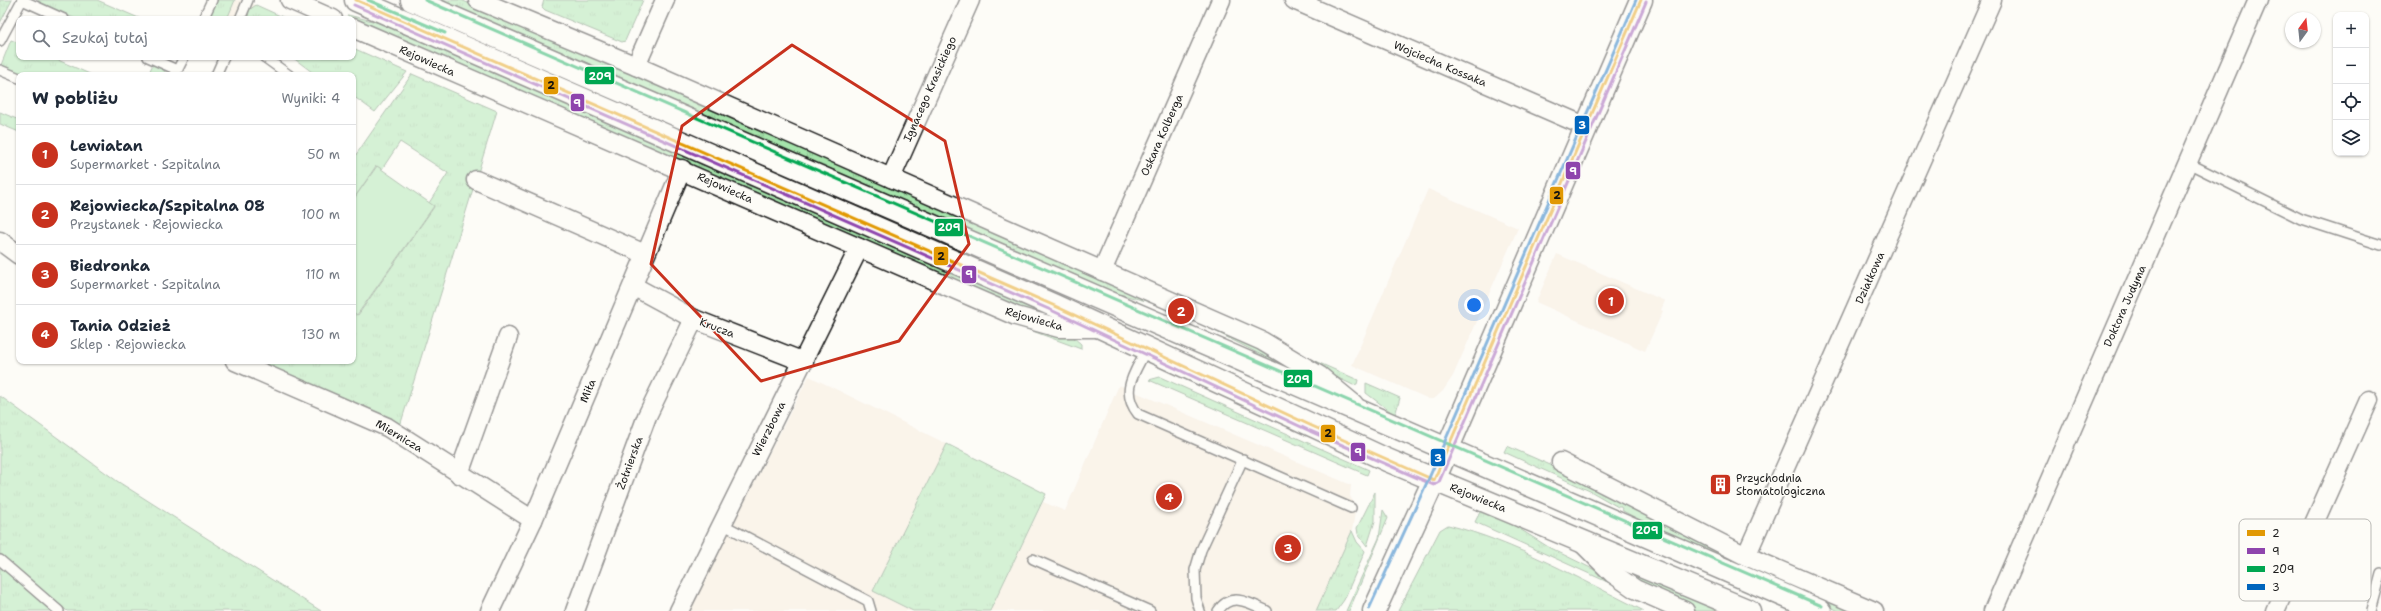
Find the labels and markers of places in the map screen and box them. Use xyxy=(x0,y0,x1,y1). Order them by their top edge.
pin: 1 xyxy=(1598,286,1624,316)
pin: 2 xyxy=(1168,296,1194,326)
building icon: Przychodnia Stomatologiczna xyxy=(1707,471,1733,497)
place label: Przychodnia Stomatologiczna xyxy=(1736,471,1825,499)
pin: 4 xyxy=(1156,482,1182,512)
pin: 3 xyxy=(1275,533,1301,563)

